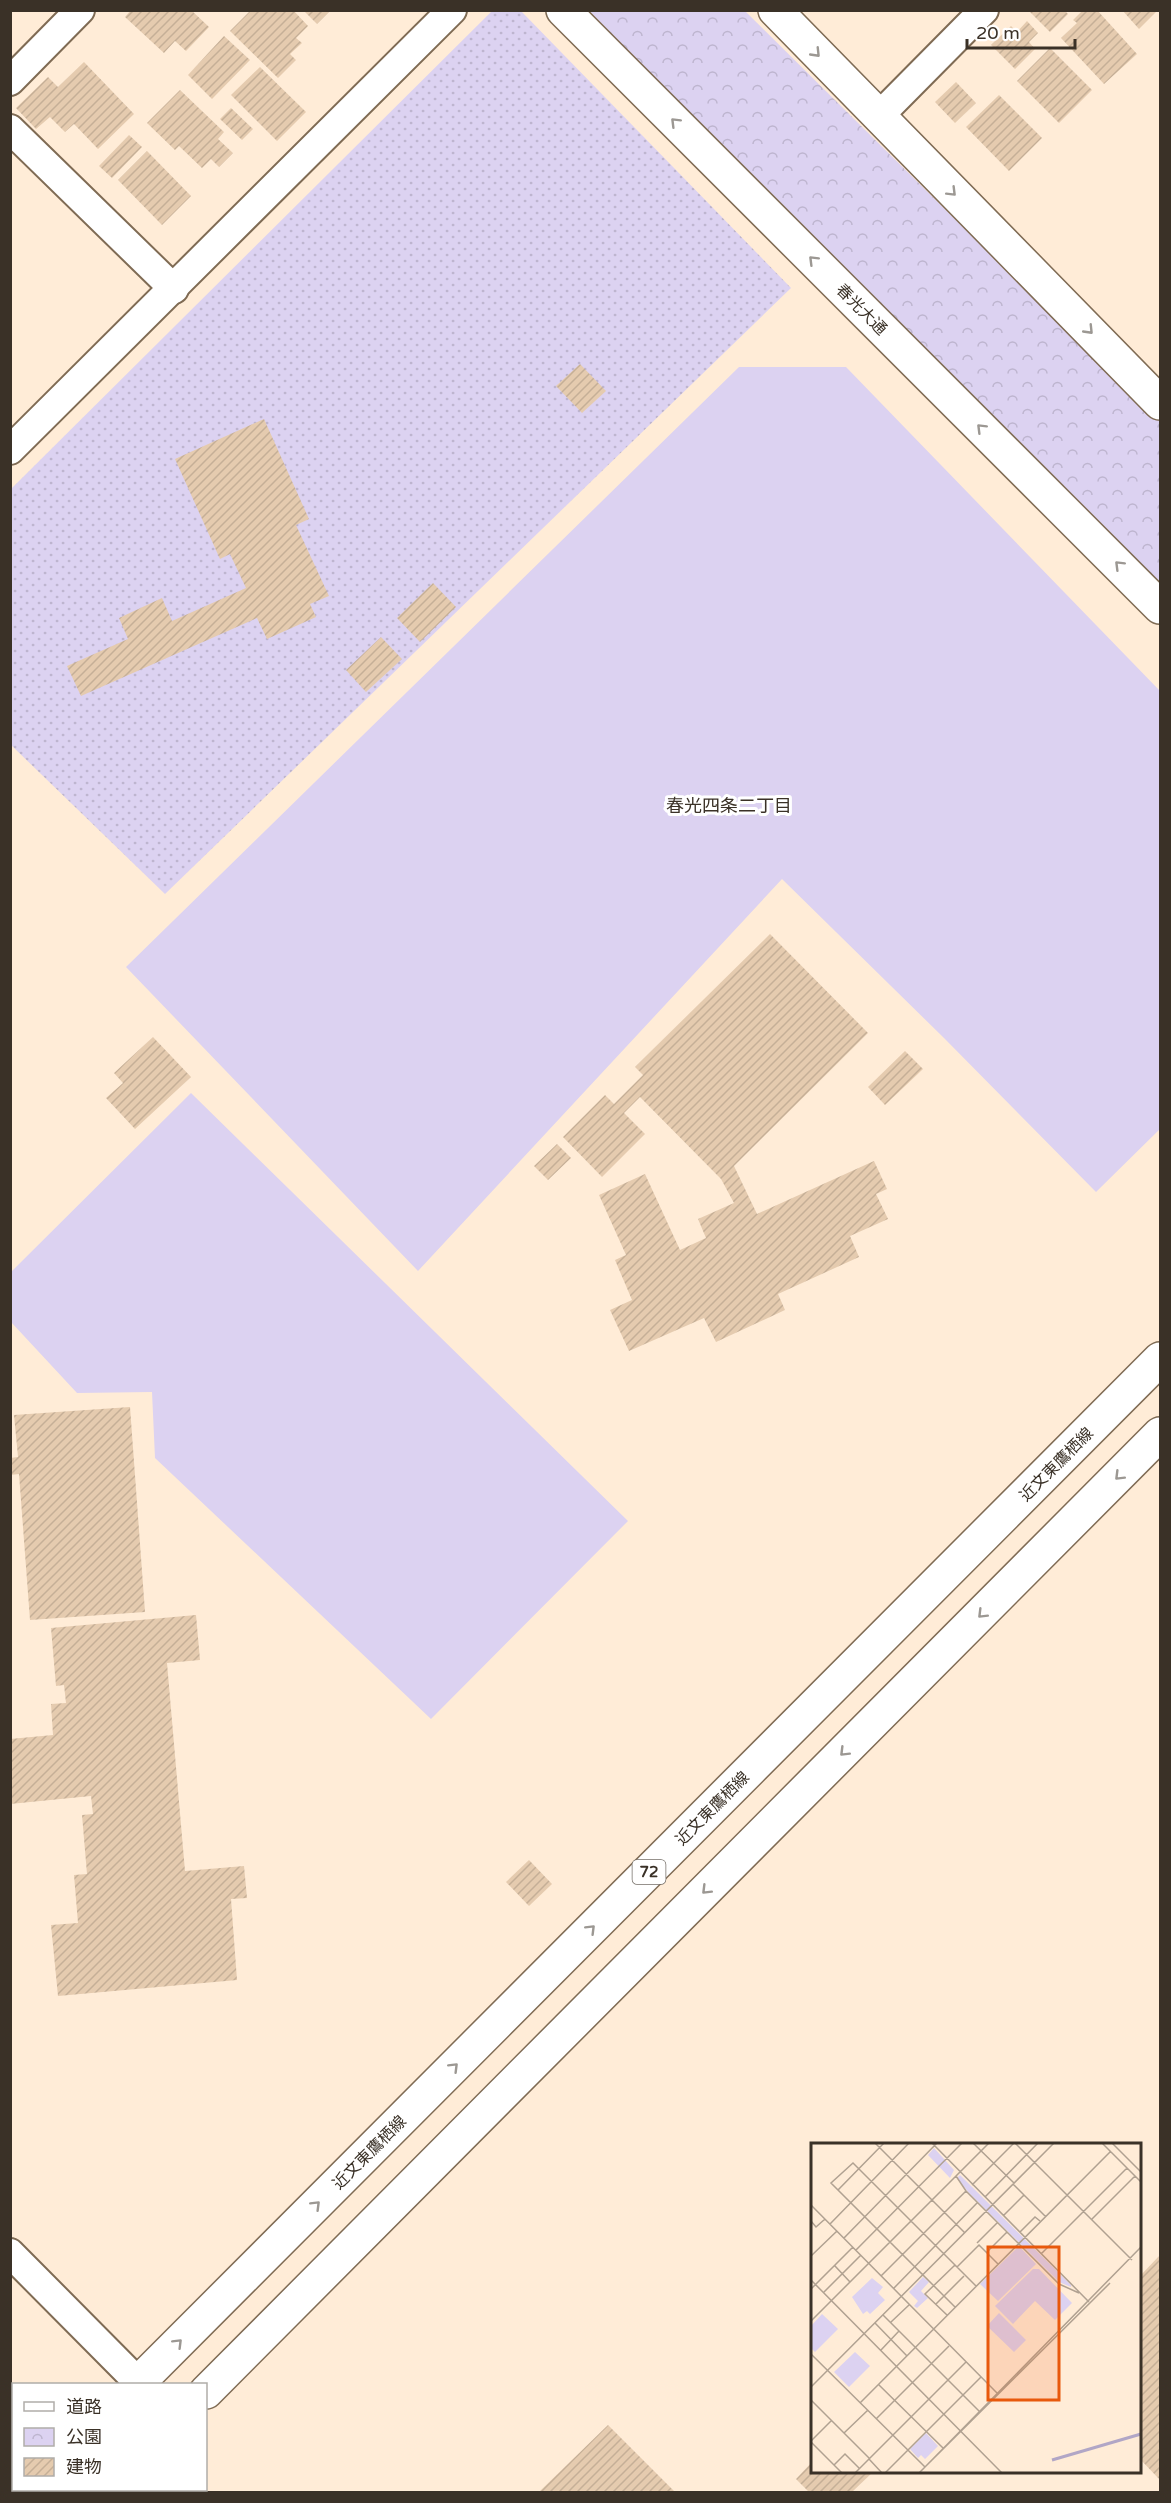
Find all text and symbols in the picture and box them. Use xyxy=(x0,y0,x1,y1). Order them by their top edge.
scale bar xyxy=(967,12,1075,50)
text: 20 m xyxy=(976,22,1020,44)
one-way arrow xyxy=(808,45,819,56)
one-way arrow xyxy=(672,119,683,130)
one-way arrow xyxy=(945,184,956,195)
one-way arrow xyxy=(810,257,821,268)
street label: 春光大通 xyxy=(832,280,891,339)
one-way arrow xyxy=(1082,323,1093,334)
one-way arrow xyxy=(978,424,989,435)
one-way arrow xyxy=(1116,562,1127,573)
district label: 春光四条二丁目 xyxy=(666,795,792,817)
street label: 近文東鷹栖線 xyxy=(1016,1424,1098,1506)
one-way arrow xyxy=(1116,1468,1127,1479)
one-way arrow xyxy=(978,1606,989,1617)
one-way arrow xyxy=(840,1744,851,1755)
street label: 近文東鷹栖線 xyxy=(672,1768,754,1850)
road number: 72 xyxy=(632,1860,666,1884)
one-way arrow xyxy=(703,1883,713,1894)
one-way arrow xyxy=(585,1925,595,1936)
one-way arrow xyxy=(447,2063,457,2074)
street label: 近文東鷹栖線 xyxy=(329,2112,411,2194)
inset map xyxy=(811,2143,1141,2473)
one-way arrow xyxy=(309,2202,320,2213)
one-way arrow xyxy=(171,2340,182,2351)
legend xyxy=(12,2383,207,2491)
text: 道路 xyxy=(66,2396,102,2418)
text: 公園 xyxy=(66,2426,102,2448)
text: 建物 xyxy=(66,2456,102,2478)

